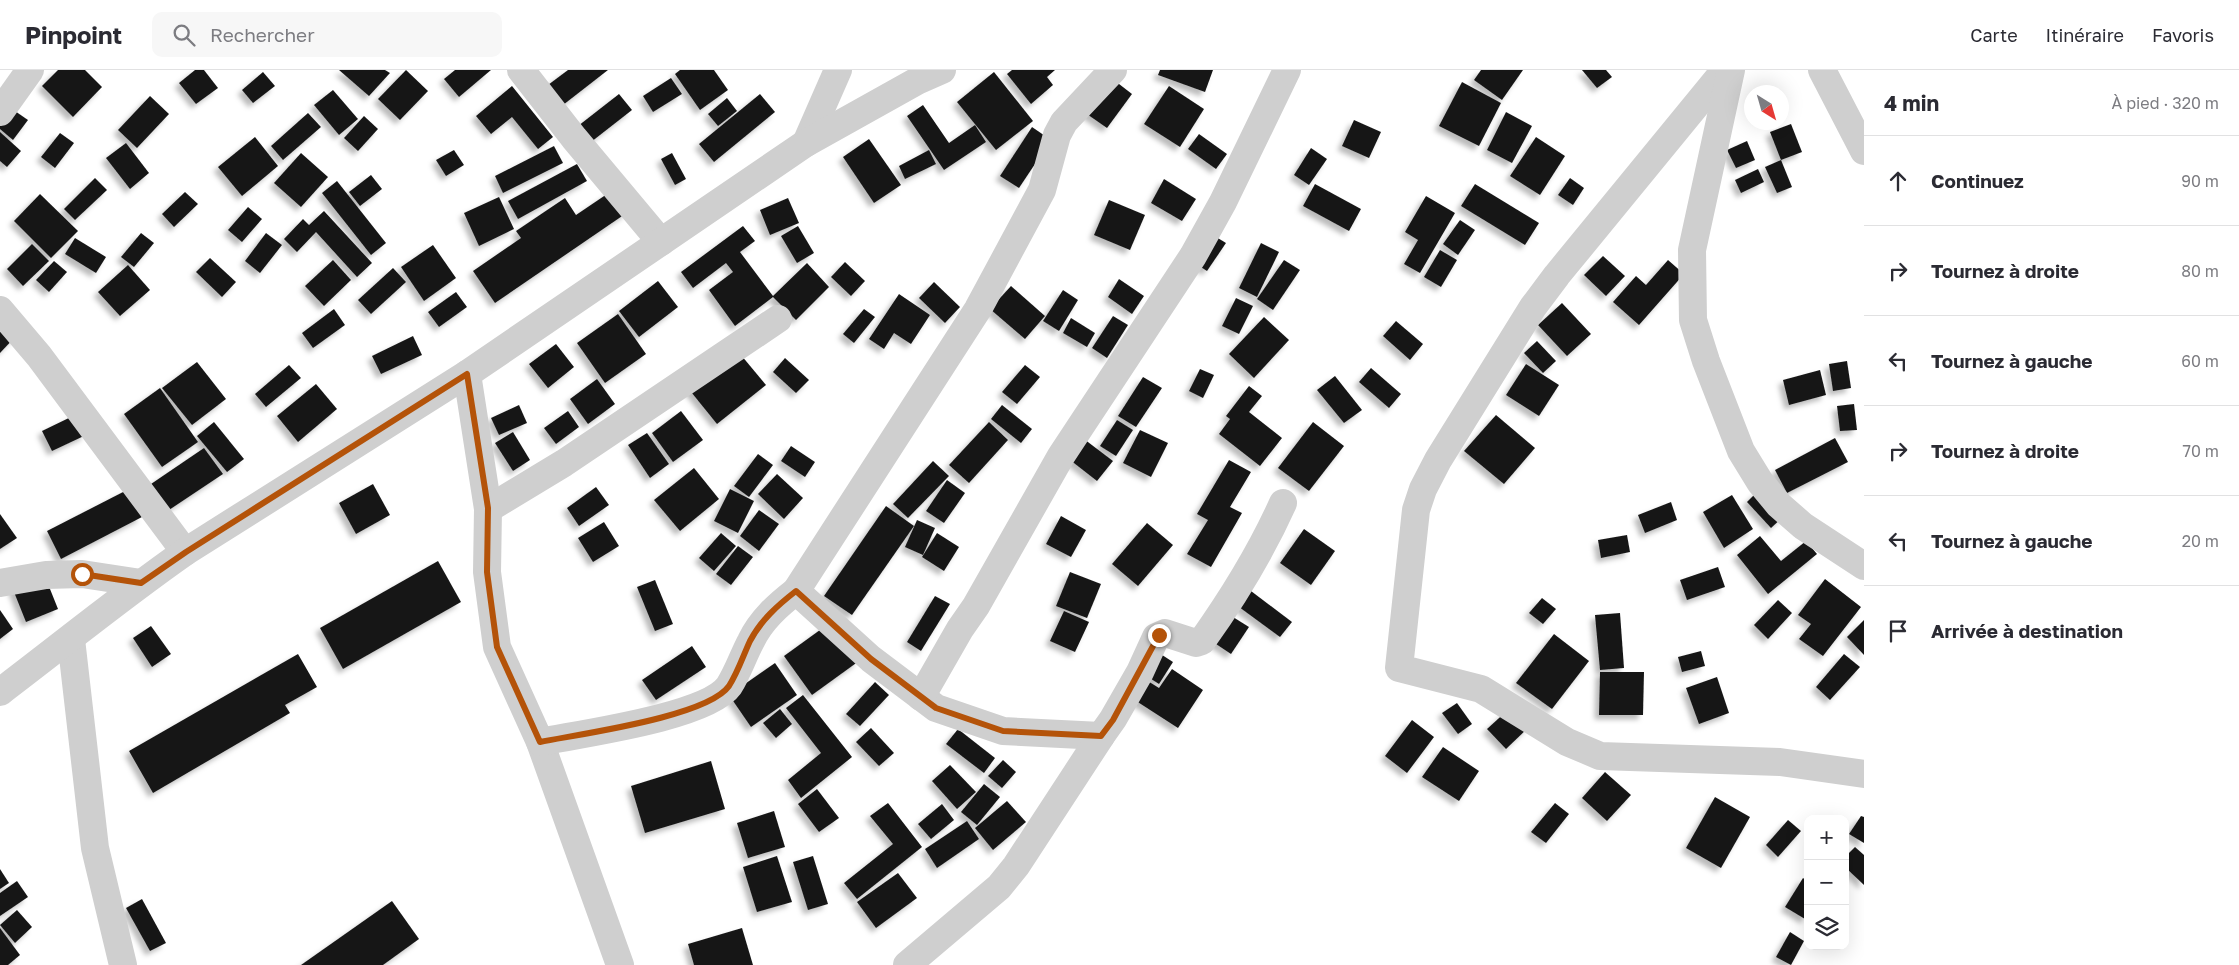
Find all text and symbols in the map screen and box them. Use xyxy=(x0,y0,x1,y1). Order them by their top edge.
search box xyxy=(152,12,502,57)
text: Pinpoint xyxy=(25,20,122,49)
icon: search xyxy=(170,21,198,49)
text: Rechercher xyxy=(210,23,315,46)
text: Carte xyxy=(1970,24,2018,46)
text: Itinéraire xyxy=(2046,24,2124,46)
text: Favoris xyxy=(2152,24,2214,46)
north arrow xyxy=(1744,85,1789,130)
text: 4 min xyxy=(1884,90,1939,116)
text: À pied · 320 m xyxy=(2112,93,2219,113)
icon: ahead xyxy=(1884,167,1912,195)
text: Continuez xyxy=(1931,169,2024,192)
text: 90 m xyxy=(2181,171,2219,191)
icon: right xyxy=(1884,257,1912,285)
text: Tournez à droite xyxy=(1931,259,2079,282)
text: 80 m xyxy=(2181,261,2219,281)
icon: left xyxy=(1884,347,1912,375)
text: Tournez à gauche xyxy=(1931,349,2092,372)
text: 60 m xyxy=(2181,351,2219,371)
icon: right xyxy=(1884,437,1912,465)
text: Tournez à droite xyxy=(1931,439,2079,462)
text: 70 m xyxy=(2182,441,2219,461)
icon: left xyxy=(1884,527,1912,555)
text: Tournez à gauche xyxy=(1931,529,2092,552)
text: 20 m xyxy=(2182,531,2219,551)
route start xyxy=(71,563,94,586)
icon: arrive xyxy=(1884,617,1912,645)
text: Arrivée à destination xyxy=(1931,619,2123,642)
route end xyxy=(1148,624,1171,647)
map controls xyxy=(1804,815,1849,950)
button: + xyxy=(1804,815,1849,860)
button: − xyxy=(1804,860,1849,905)
button: layers xyxy=(1804,905,1849,950)

